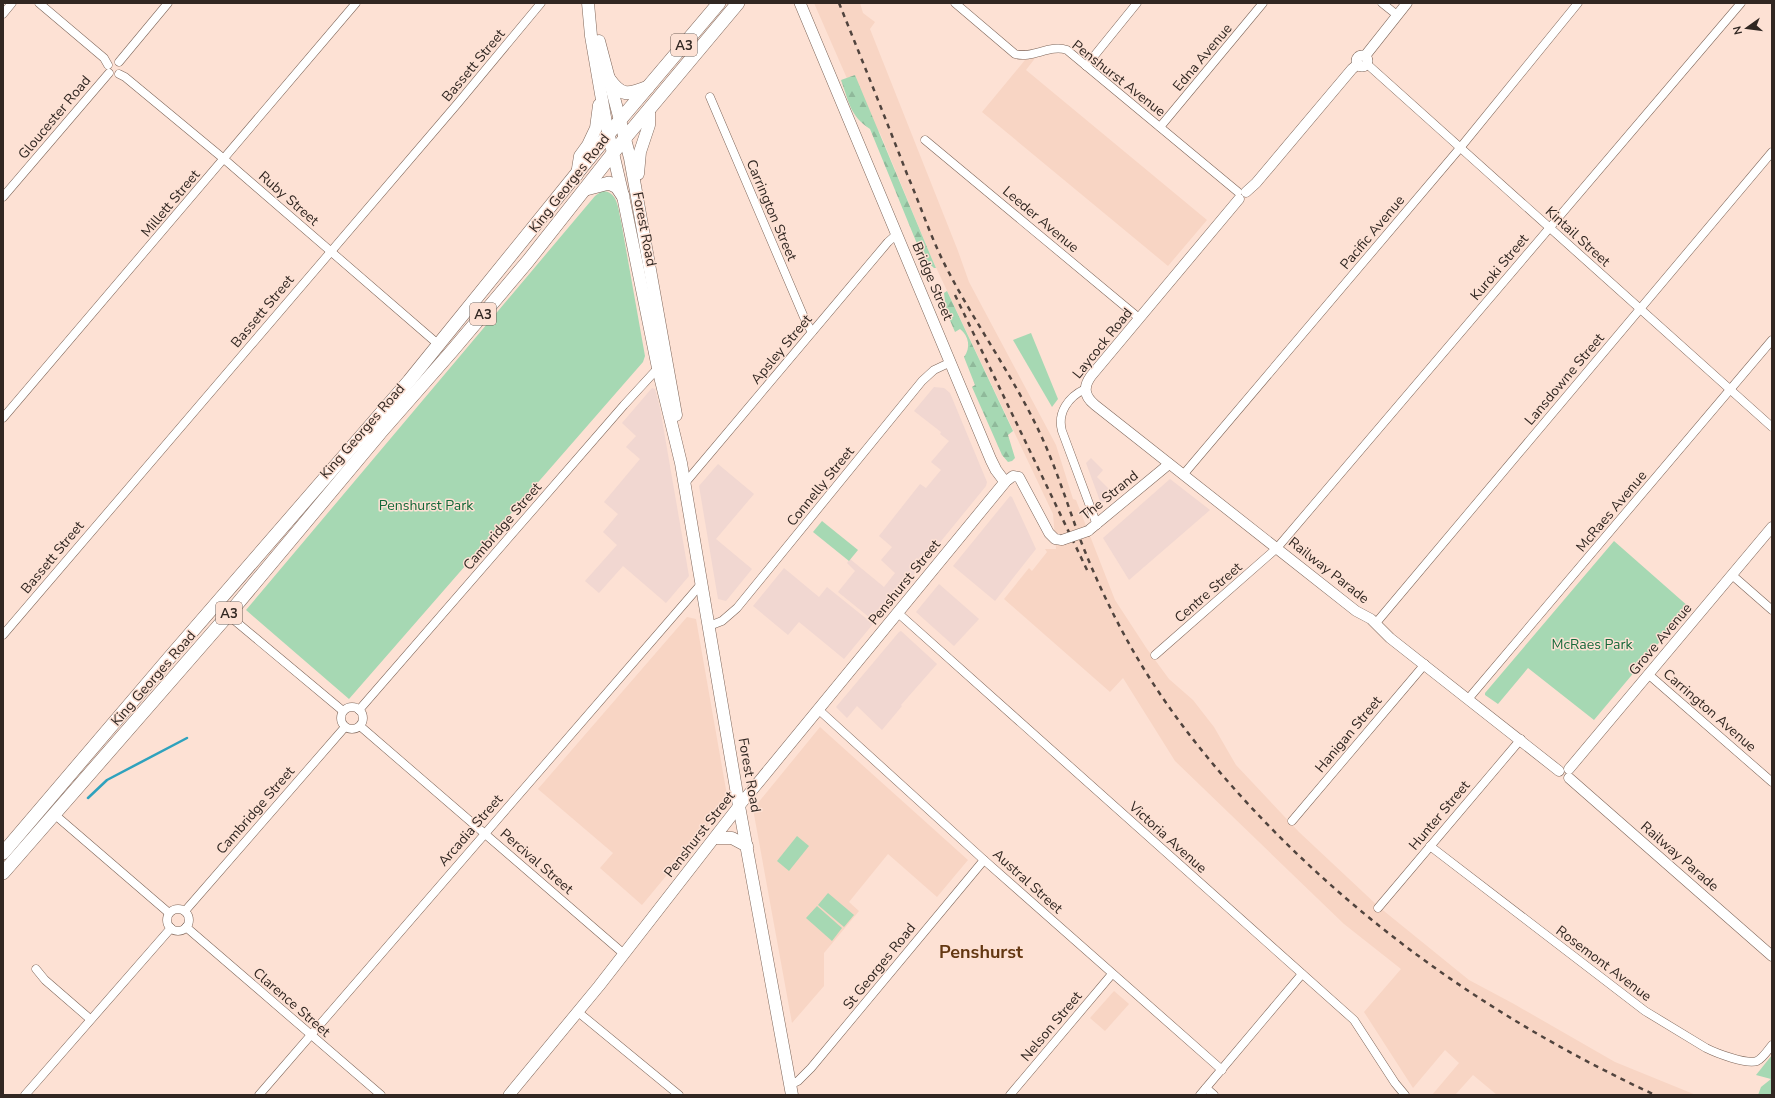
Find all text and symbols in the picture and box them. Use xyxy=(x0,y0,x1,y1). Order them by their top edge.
north arrow xyxy=(1727,8,1767,48)
street label: Edna Avenue xyxy=(1168,19,1236,95)
text: N xyxy=(1730,24,1746,36)
street label: Bassett Street xyxy=(437,25,509,106)
road number: A3 xyxy=(671,34,697,56)
street label: Penshurst Avenue xyxy=(1068,36,1170,121)
street label: Gloucester Road xyxy=(14,71,95,163)
street label: King Georges Road xyxy=(525,130,614,237)
street label: Carrington Street xyxy=(742,157,802,264)
street label: Millett Street xyxy=(137,166,204,241)
street label: Ruby Street xyxy=(254,167,323,230)
street label: Leeder Avenue xyxy=(998,182,1083,257)
street label: Forest Road xyxy=(628,190,661,268)
street label: Pacific Avenue xyxy=(1336,191,1409,273)
street label: Kintail Street xyxy=(1541,202,1614,271)
street label: Kuroki Street xyxy=(1466,230,1533,305)
street label: Bridge Street xyxy=(908,239,958,323)
street label: Bassett Street xyxy=(226,271,298,352)
road number: A3 xyxy=(470,303,496,325)
street label: Laycock Road xyxy=(1068,304,1137,383)
street label: Apsley Street xyxy=(747,310,816,388)
street label: Lansdowne Street xyxy=(1520,329,1609,429)
street label: King Georges Road xyxy=(316,380,409,483)
street label: Connelly Street xyxy=(782,442,858,530)
street label: The Strand xyxy=(1076,466,1142,525)
street label: McRaes Avenue xyxy=(1572,467,1651,556)
street label: Cambridge Street xyxy=(459,478,546,574)
park label: Penshurst Park xyxy=(379,496,474,515)
street label: Bassett Street xyxy=(16,517,88,598)
street label: Railway Parade xyxy=(1284,533,1373,608)
street label: Penshurst Street xyxy=(864,536,945,629)
street label: Centre Street xyxy=(1171,558,1246,627)
street label: Grove Avenue xyxy=(1625,599,1696,679)
road number: A3 xyxy=(216,602,242,624)
street label: King Georges Road xyxy=(107,627,200,730)
park label: McRaes Park xyxy=(1552,635,1633,654)
street label: Carrington Avenue xyxy=(1659,665,1760,756)
street label: Hanigan Street xyxy=(1311,692,1386,777)
street label: Forest Road xyxy=(734,736,765,814)
street label: Cambridge Street xyxy=(212,762,299,858)
street label: Hunter Street xyxy=(1405,776,1474,854)
street label: Penshurst Street xyxy=(660,787,739,881)
street label: Arcadia Street xyxy=(434,790,507,870)
street label: Victoria Avenue xyxy=(1124,797,1211,878)
street label: Railway Parade xyxy=(1637,817,1723,896)
street label: Percival Street xyxy=(496,824,577,898)
street label: Austral Street xyxy=(989,845,1067,918)
street label: St Georges Road xyxy=(839,919,920,1013)
street label: Rosemont Avenue xyxy=(1552,921,1655,1006)
district label: Penshurst xyxy=(939,940,1023,964)
street label: Clarence Street xyxy=(249,963,335,1041)
street label: Nelson Street xyxy=(1016,987,1086,1065)

